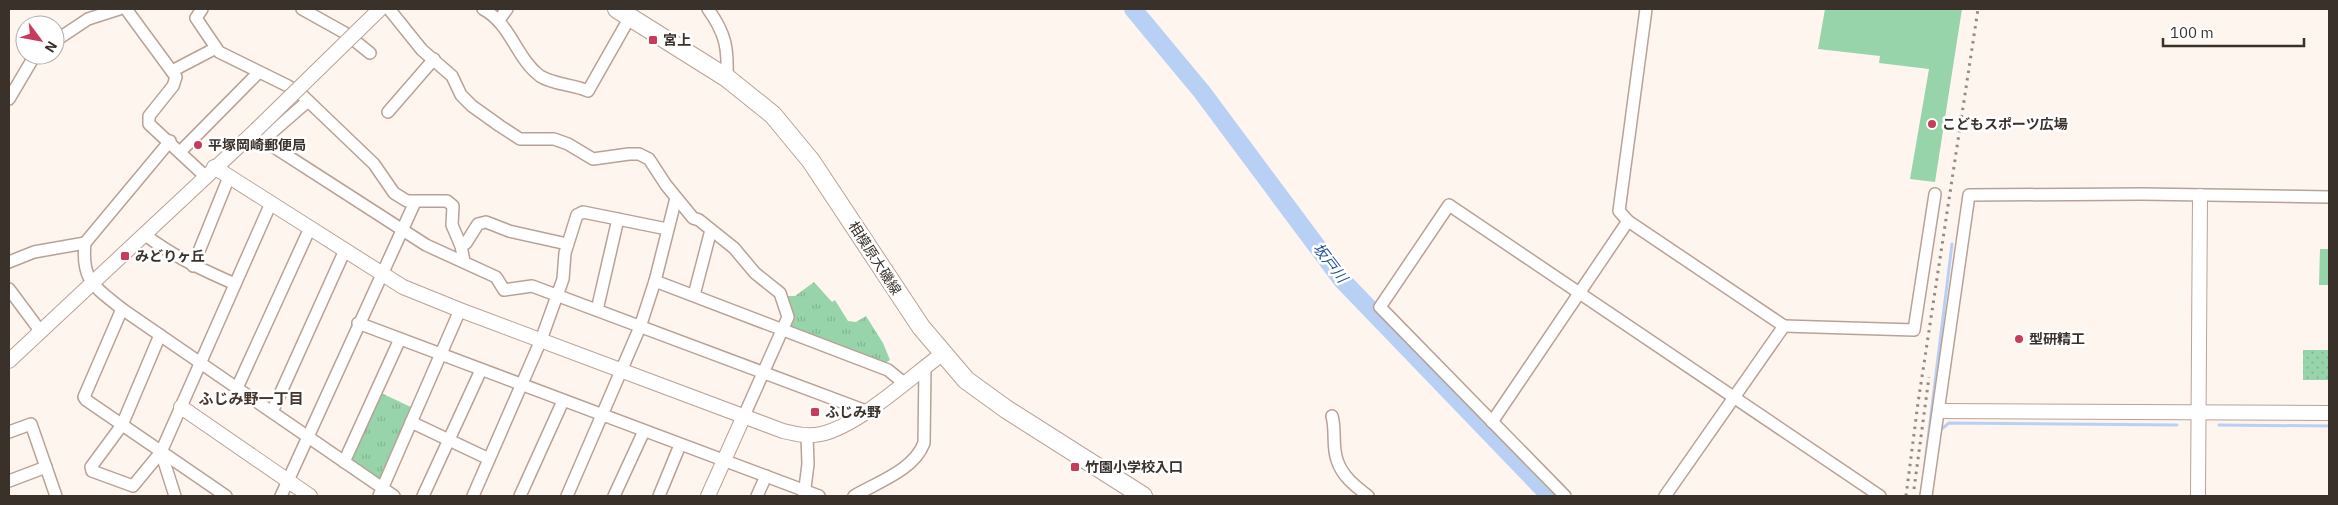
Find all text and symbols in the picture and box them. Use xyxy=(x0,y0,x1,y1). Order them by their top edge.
north arrow xyxy=(15,15,65,65)
scale bar xyxy=(2163,15,2304,47)
text: 100 m xyxy=(2170,23,2214,42)
place label: 宮上 xyxy=(663,31,691,49)
marker: 宮上 xyxy=(647,34,659,46)
text: N xyxy=(41,38,61,56)
place label: こどもスポーツ広場 xyxy=(1942,115,2068,133)
marker: こどもスポーツ広場 xyxy=(1926,118,1938,130)
place label: 平塚岡崎郵便局 xyxy=(208,136,306,154)
marker: 平塚岡崎郵便局 xyxy=(192,139,204,151)
street label: 相模原大磯線 xyxy=(845,218,905,298)
water label: 坂戸川 xyxy=(1309,239,1353,288)
place label: みどりヶ丘 xyxy=(135,247,205,265)
marker: みどりヶ丘 xyxy=(119,250,131,262)
place label: 型研精工 xyxy=(2029,330,2085,348)
marker: 型研精工 xyxy=(2013,333,2025,345)
district label: ふじみ野一丁目 xyxy=(198,389,304,408)
place label: ふじみ野 xyxy=(825,403,881,421)
marker: ふじみ野 xyxy=(809,406,821,418)
place label: 竹園小学校入口 xyxy=(1085,458,1183,476)
marker: 竹園小学校入口 xyxy=(1069,461,1081,473)

